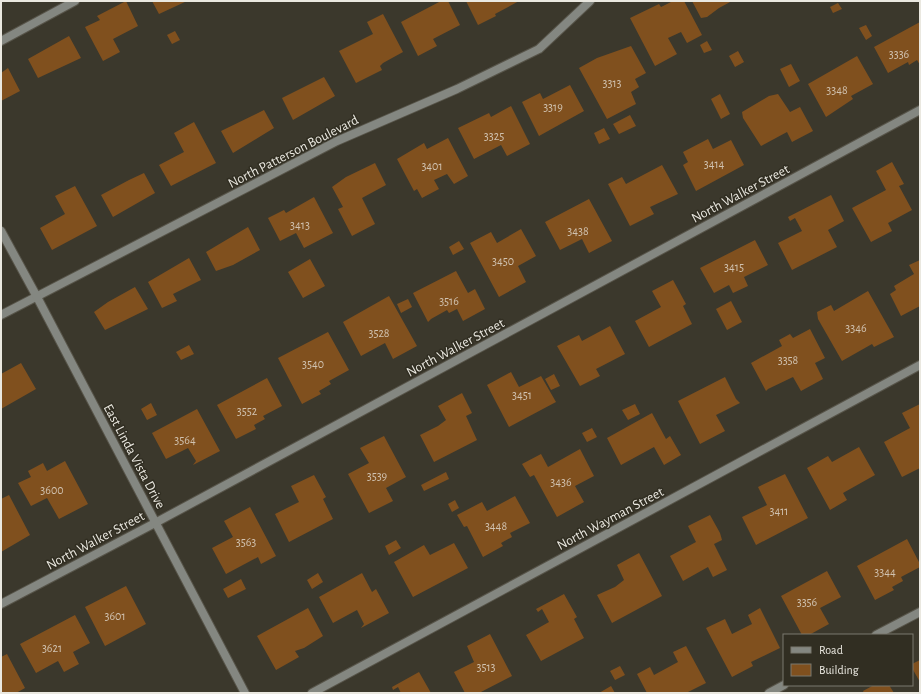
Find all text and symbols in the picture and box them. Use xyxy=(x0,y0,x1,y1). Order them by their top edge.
house number: 3336 xyxy=(889,48,910,60)
house number: 3313 xyxy=(603,77,622,89)
house number: 3348 xyxy=(826,84,848,96)
house number: 3319 xyxy=(543,101,563,113)
street label: North Patterson Boulevard xyxy=(226,113,361,191)
house number: 3325 xyxy=(484,130,504,142)
house number: 3414 xyxy=(704,158,725,170)
house number: 3401 xyxy=(421,160,443,172)
street label: North Walker Street xyxy=(689,162,792,226)
house number: 3413 xyxy=(290,219,310,231)
house number: 3438 xyxy=(567,225,589,237)
house number: 3450 xyxy=(492,255,514,267)
house number: 3415 xyxy=(724,261,744,273)
house number: 3516 xyxy=(439,295,459,307)
street label: North Walker Street xyxy=(404,316,507,380)
house number: 3346 xyxy=(845,322,867,334)
house number: 3528 xyxy=(368,327,390,339)
house number: 3358 xyxy=(778,354,799,366)
house number: 3540 xyxy=(302,358,324,370)
house number: 3451 xyxy=(512,389,532,401)
street label: East Linda Vista Drive xyxy=(101,402,168,511)
house number: 3552 xyxy=(237,405,258,417)
house number: 3564 xyxy=(174,434,196,446)
house number: 3539 xyxy=(367,470,388,482)
house number: 3436 xyxy=(550,476,572,488)
house number: 3600 xyxy=(40,484,64,496)
street label: North Wayman Street xyxy=(555,485,667,553)
house number: 3411 xyxy=(770,505,788,517)
street label: North Walker Street xyxy=(44,509,147,573)
house number: 3448 xyxy=(485,520,507,532)
house number: 3563 xyxy=(236,536,256,548)
house number: 3344 xyxy=(874,566,896,578)
house number: 3356 xyxy=(797,596,818,608)
house number: 3601 xyxy=(104,610,126,622)
legend xyxy=(783,634,913,686)
house number: 3621 xyxy=(42,642,62,654)
text: Road xyxy=(819,644,843,656)
house number: 3513 xyxy=(476,661,496,673)
text: Building xyxy=(819,664,859,676)

